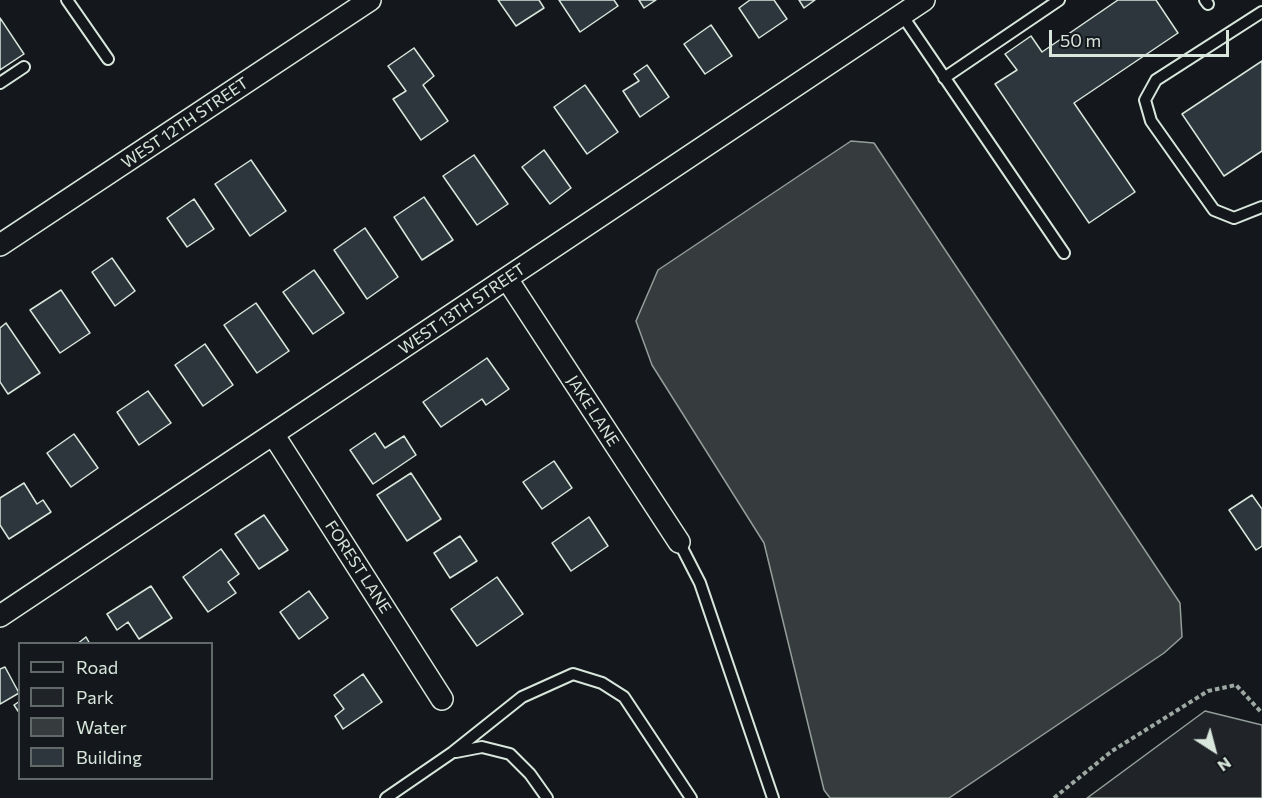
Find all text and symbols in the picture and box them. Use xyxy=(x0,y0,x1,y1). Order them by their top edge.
scale bar xyxy=(1052,18,1232,56)
text: 50 m xyxy=(1060,29,1101,51)
street label: WEST 12TH STREET xyxy=(118,73,252,173)
street label: WEST 13TH STREET xyxy=(395,260,529,358)
street label: JAKE LANE xyxy=(563,372,623,450)
street label: FOREST LANE xyxy=(321,517,395,617)
legend xyxy=(18,642,213,780)
text: Road xyxy=(76,656,118,678)
text: Park xyxy=(76,686,114,708)
text: Water xyxy=(76,716,127,738)
north arrow xyxy=(1184,720,1244,780)
text: Building xyxy=(76,746,142,768)
text: N xyxy=(1214,754,1235,776)

